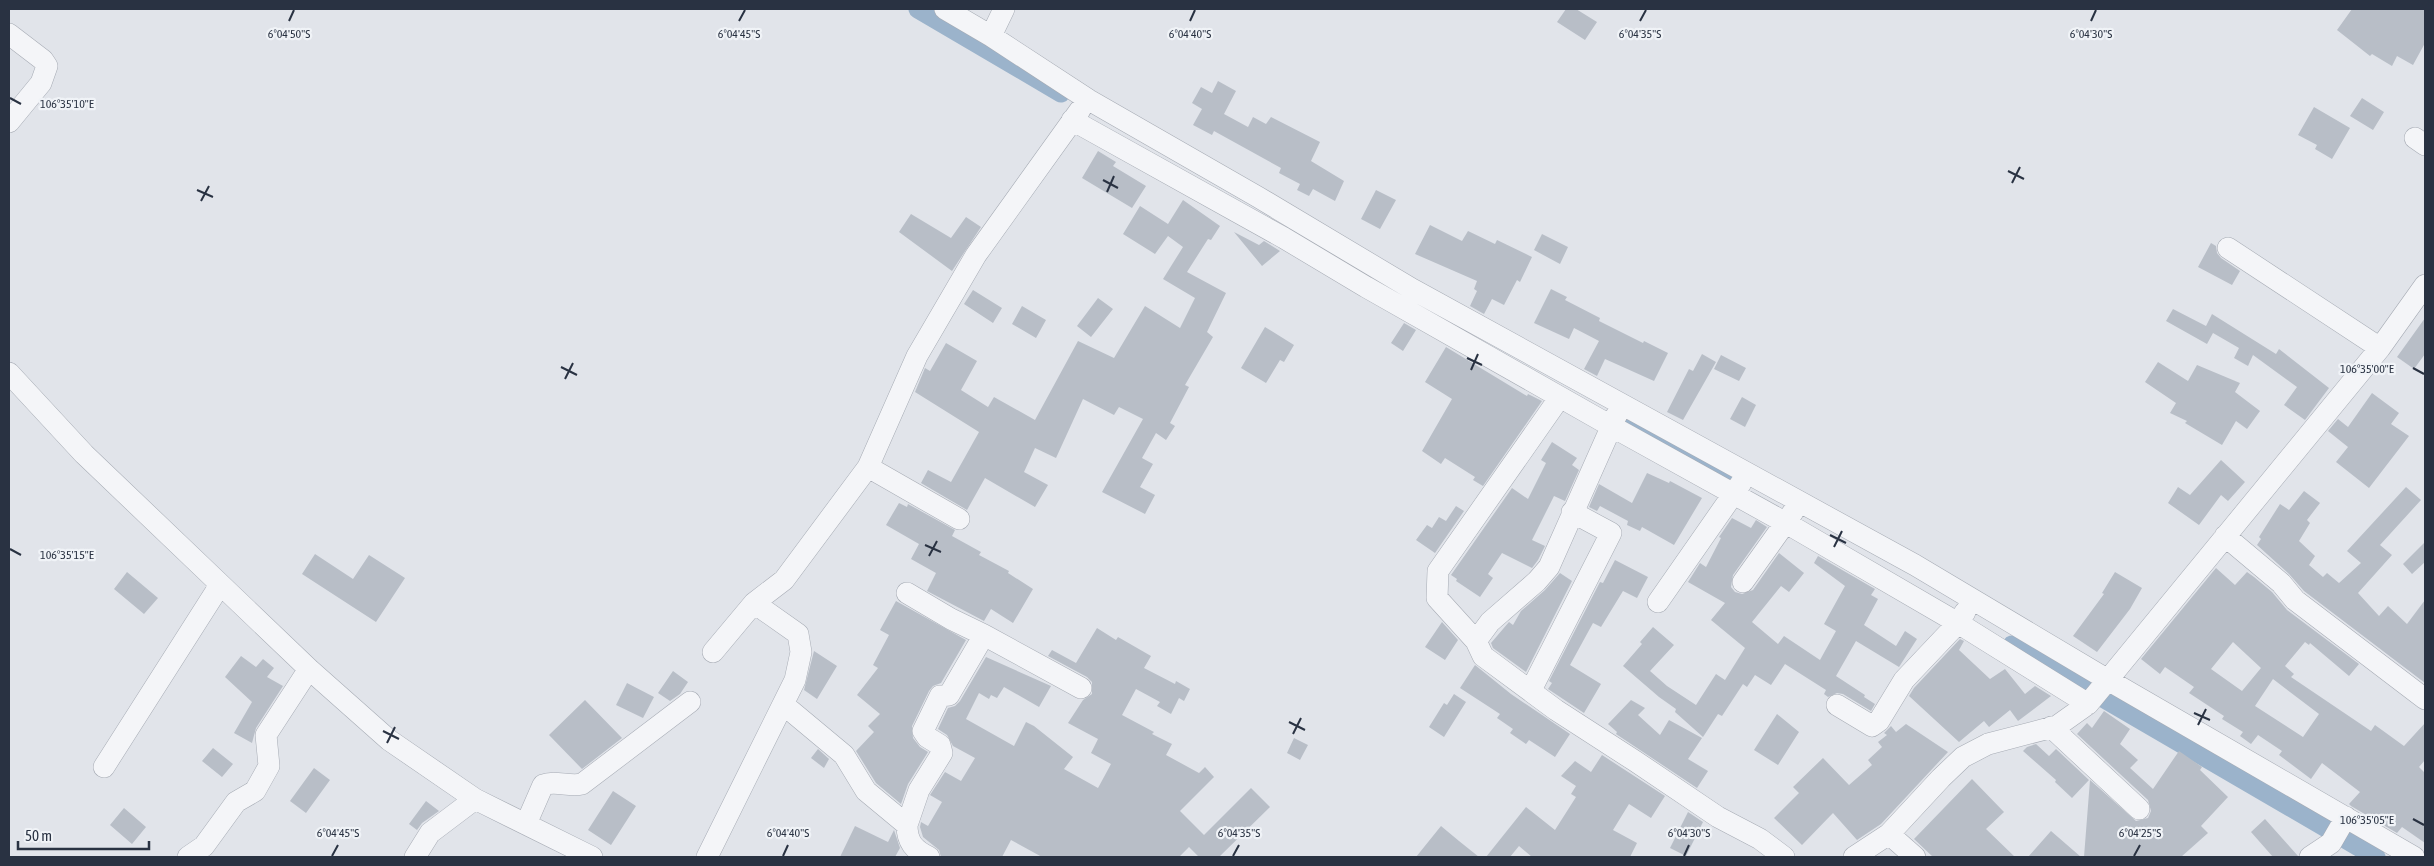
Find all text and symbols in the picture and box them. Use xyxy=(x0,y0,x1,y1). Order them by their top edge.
text: 6°04'50"S xyxy=(268,27,310,41)
text: 6°04'45"S xyxy=(718,27,760,41)
text: 6°04'40"S xyxy=(1169,27,1211,41)
text: 6°04'35"S xyxy=(1619,27,1661,41)
text: 6°04'30"S xyxy=(2070,27,2112,41)
text: 106°35'10"E xyxy=(40,97,94,111)
text: 106°35'00"E xyxy=(2340,362,2394,376)
text: 106°35'15"E xyxy=(40,548,94,562)
text: 106°35'05"E xyxy=(2340,813,2394,827)
scale bar xyxy=(18,818,149,850)
text: 6°04'45"S xyxy=(317,826,359,840)
text: 6°04'40"S xyxy=(767,826,809,840)
text: 6°04'35"S xyxy=(1218,826,1260,840)
text: 6°04'30"S xyxy=(1668,826,1710,840)
text: 6°04'25"S xyxy=(2119,826,2161,840)
text: 50 m xyxy=(25,827,52,844)

